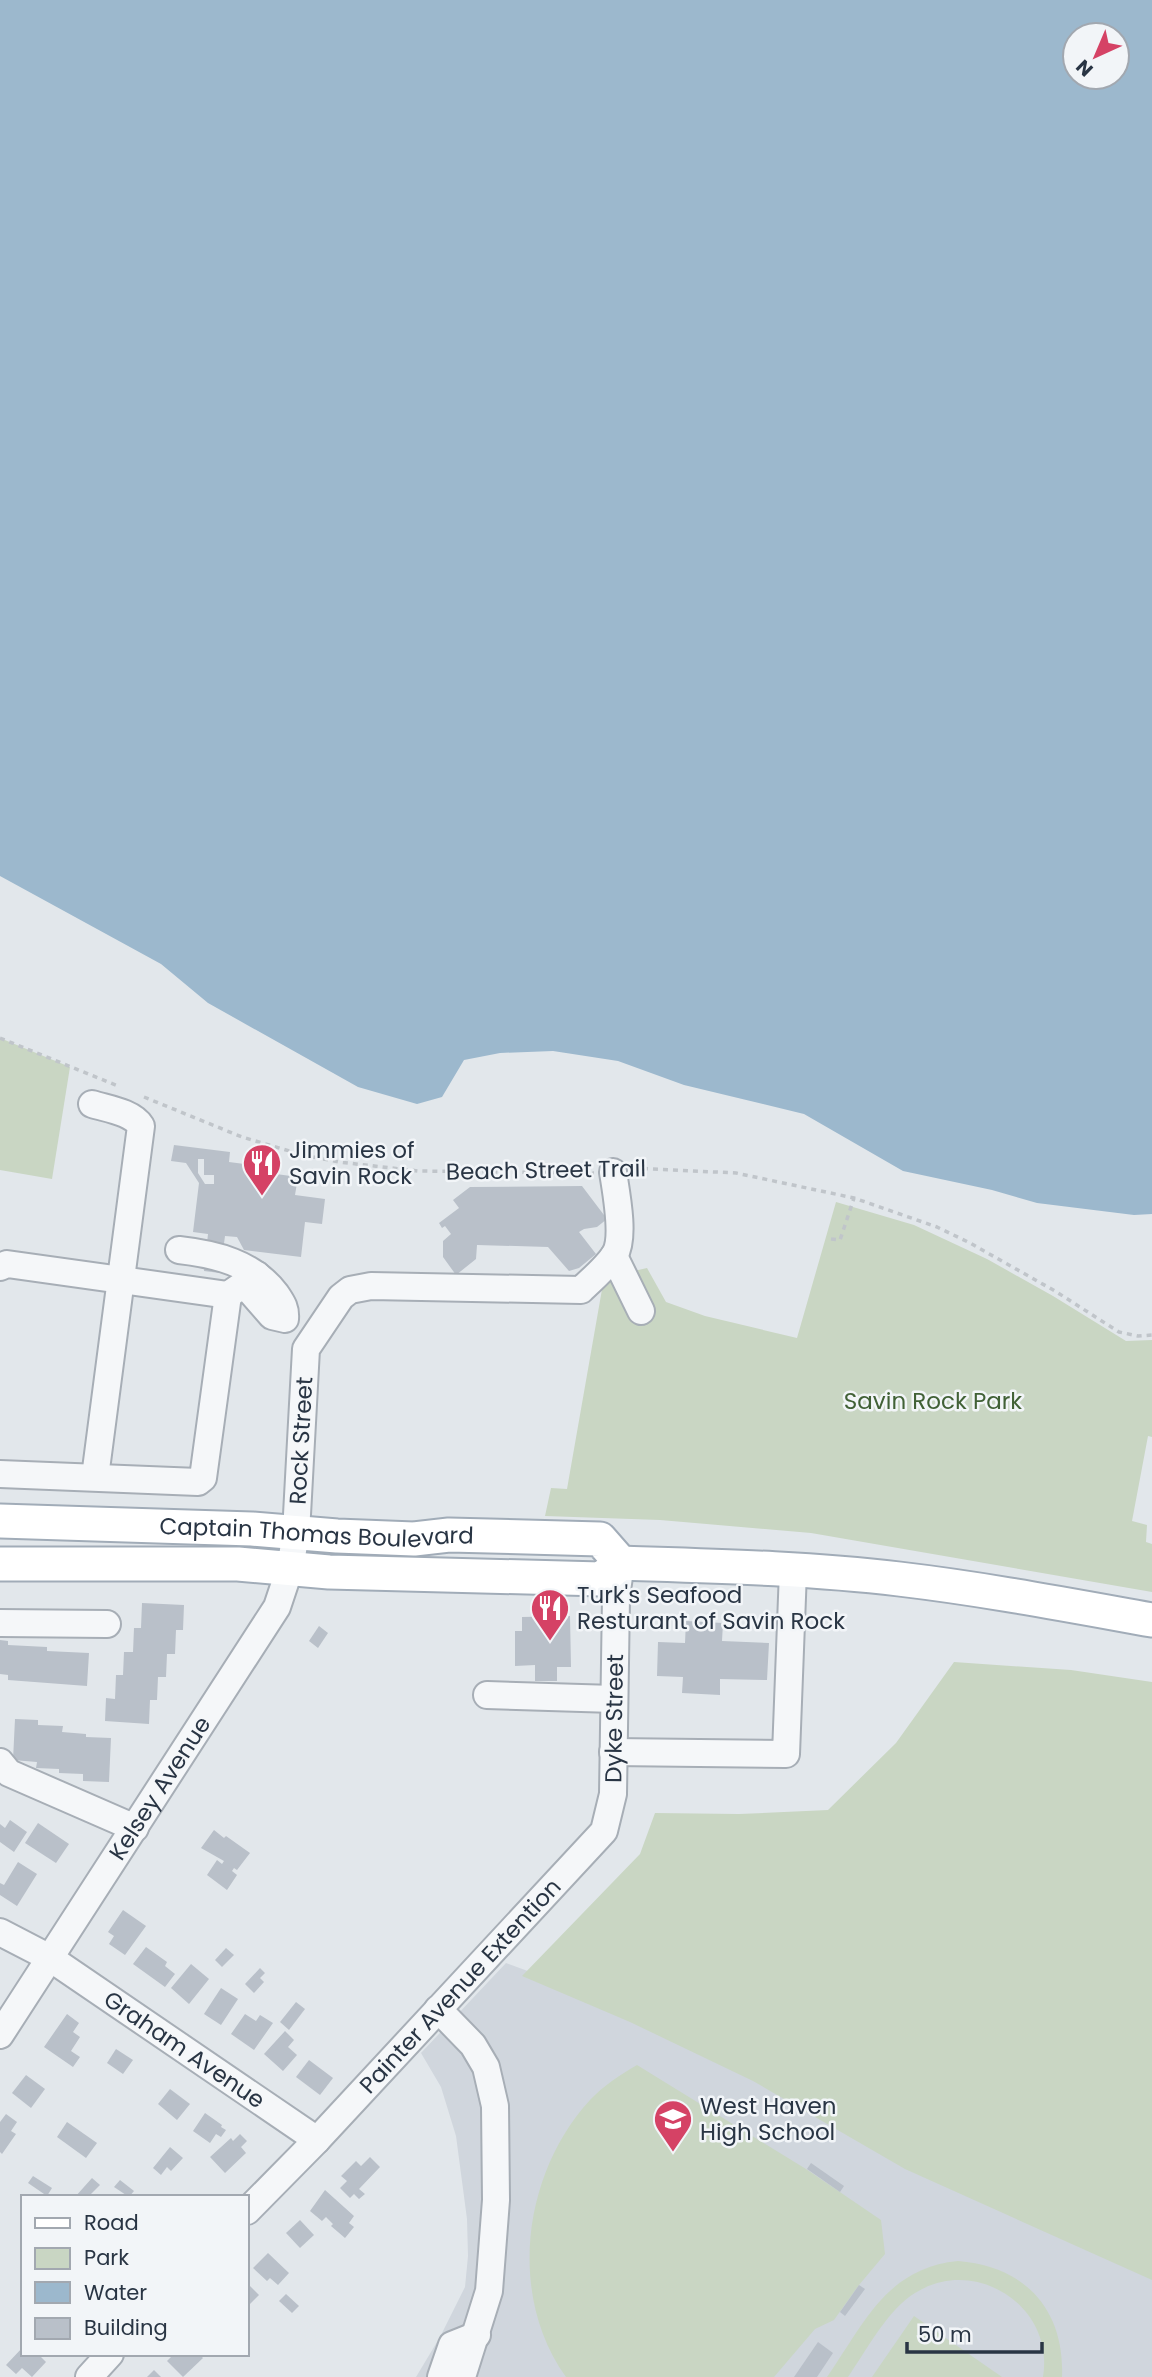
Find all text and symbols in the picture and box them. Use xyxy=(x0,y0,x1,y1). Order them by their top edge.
north arrow xyxy=(1061,21,1131,91)
text: N xyxy=(1070,53,1099,83)
place label: Jimmies of Savin Rock xyxy=(289,1134,415,1192)
restaurant icon: Jimmies of Savin Rock xyxy=(241,1142,283,1197)
street label: Beach Street Trail xyxy=(446,1152,646,1188)
street label: Rock Street xyxy=(282,1376,320,1505)
park label: Savin Rock Park xyxy=(844,1385,1022,1417)
street label: Captain Thomas Boulevard xyxy=(159,1510,474,1556)
place label: Turk's Seafood Resturant of Savin Rock xyxy=(577,1579,845,1637)
restaurant icon: Turk's Seafood Resturant of Savin Rock xyxy=(529,1587,571,1642)
street label: Dyke Street xyxy=(597,1654,631,1783)
street label: Kelsey Avenue xyxy=(101,1710,218,1866)
street label: Painter Avenue Extention xyxy=(352,1871,568,2100)
street label: Graham Avenue xyxy=(97,1983,271,2116)
place label: West Haven High School xyxy=(700,2090,837,2148)
school or university icon: West Haven High School xyxy=(652,2098,694,2153)
legend xyxy=(21,2195,248,2356)
text: Road xyxy=(84,2208,139,2237)
text: Park xyxy=(84,2243,129,2272)
text: Water xyxy=(84,2278,147,2307)
scale bar xyxy=(907,2310,1042,2354)
text: Building xyxy=(84,2313,168,2342)
text: 50 m xyxy=(918,2320,972,2349)

